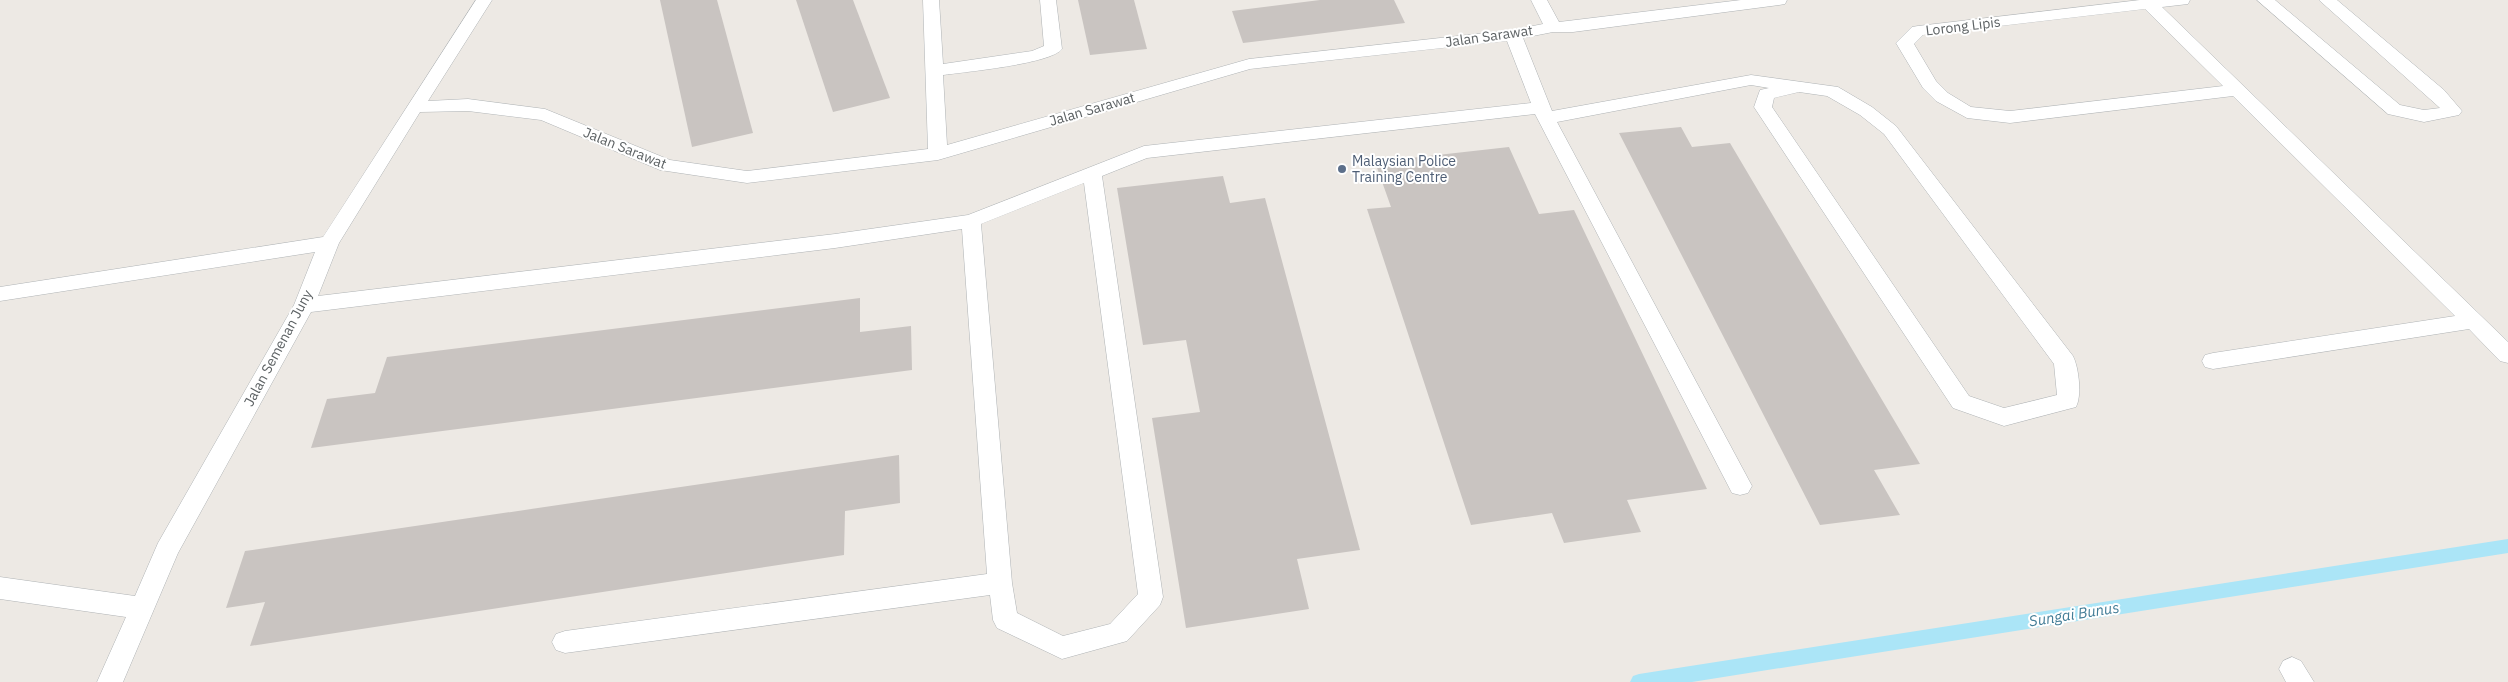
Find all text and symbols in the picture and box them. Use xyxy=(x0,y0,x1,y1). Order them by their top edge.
street label: Lorong Lipis xyxy=(1925,12,2002,40)
street label: Jalan Sarawat xyxy=(1444,21,1534,51)
street label: Jalan Sarawat xyxy=(1047,88,1137,130)
street label: Jalan Sarawat xyxy=(581,123,669,173)
place label: Malaysian Police Training Centre xyxy=(1352,152,1456,186)
marker: Malaysian Police Training Centre xyxy=(1336,163,1348,175)
street label: Jalan Semenan Juny xyxy=(240,287,316,409)
water label: Sungai Bunus xyxy=(2027,597,2121,631)

